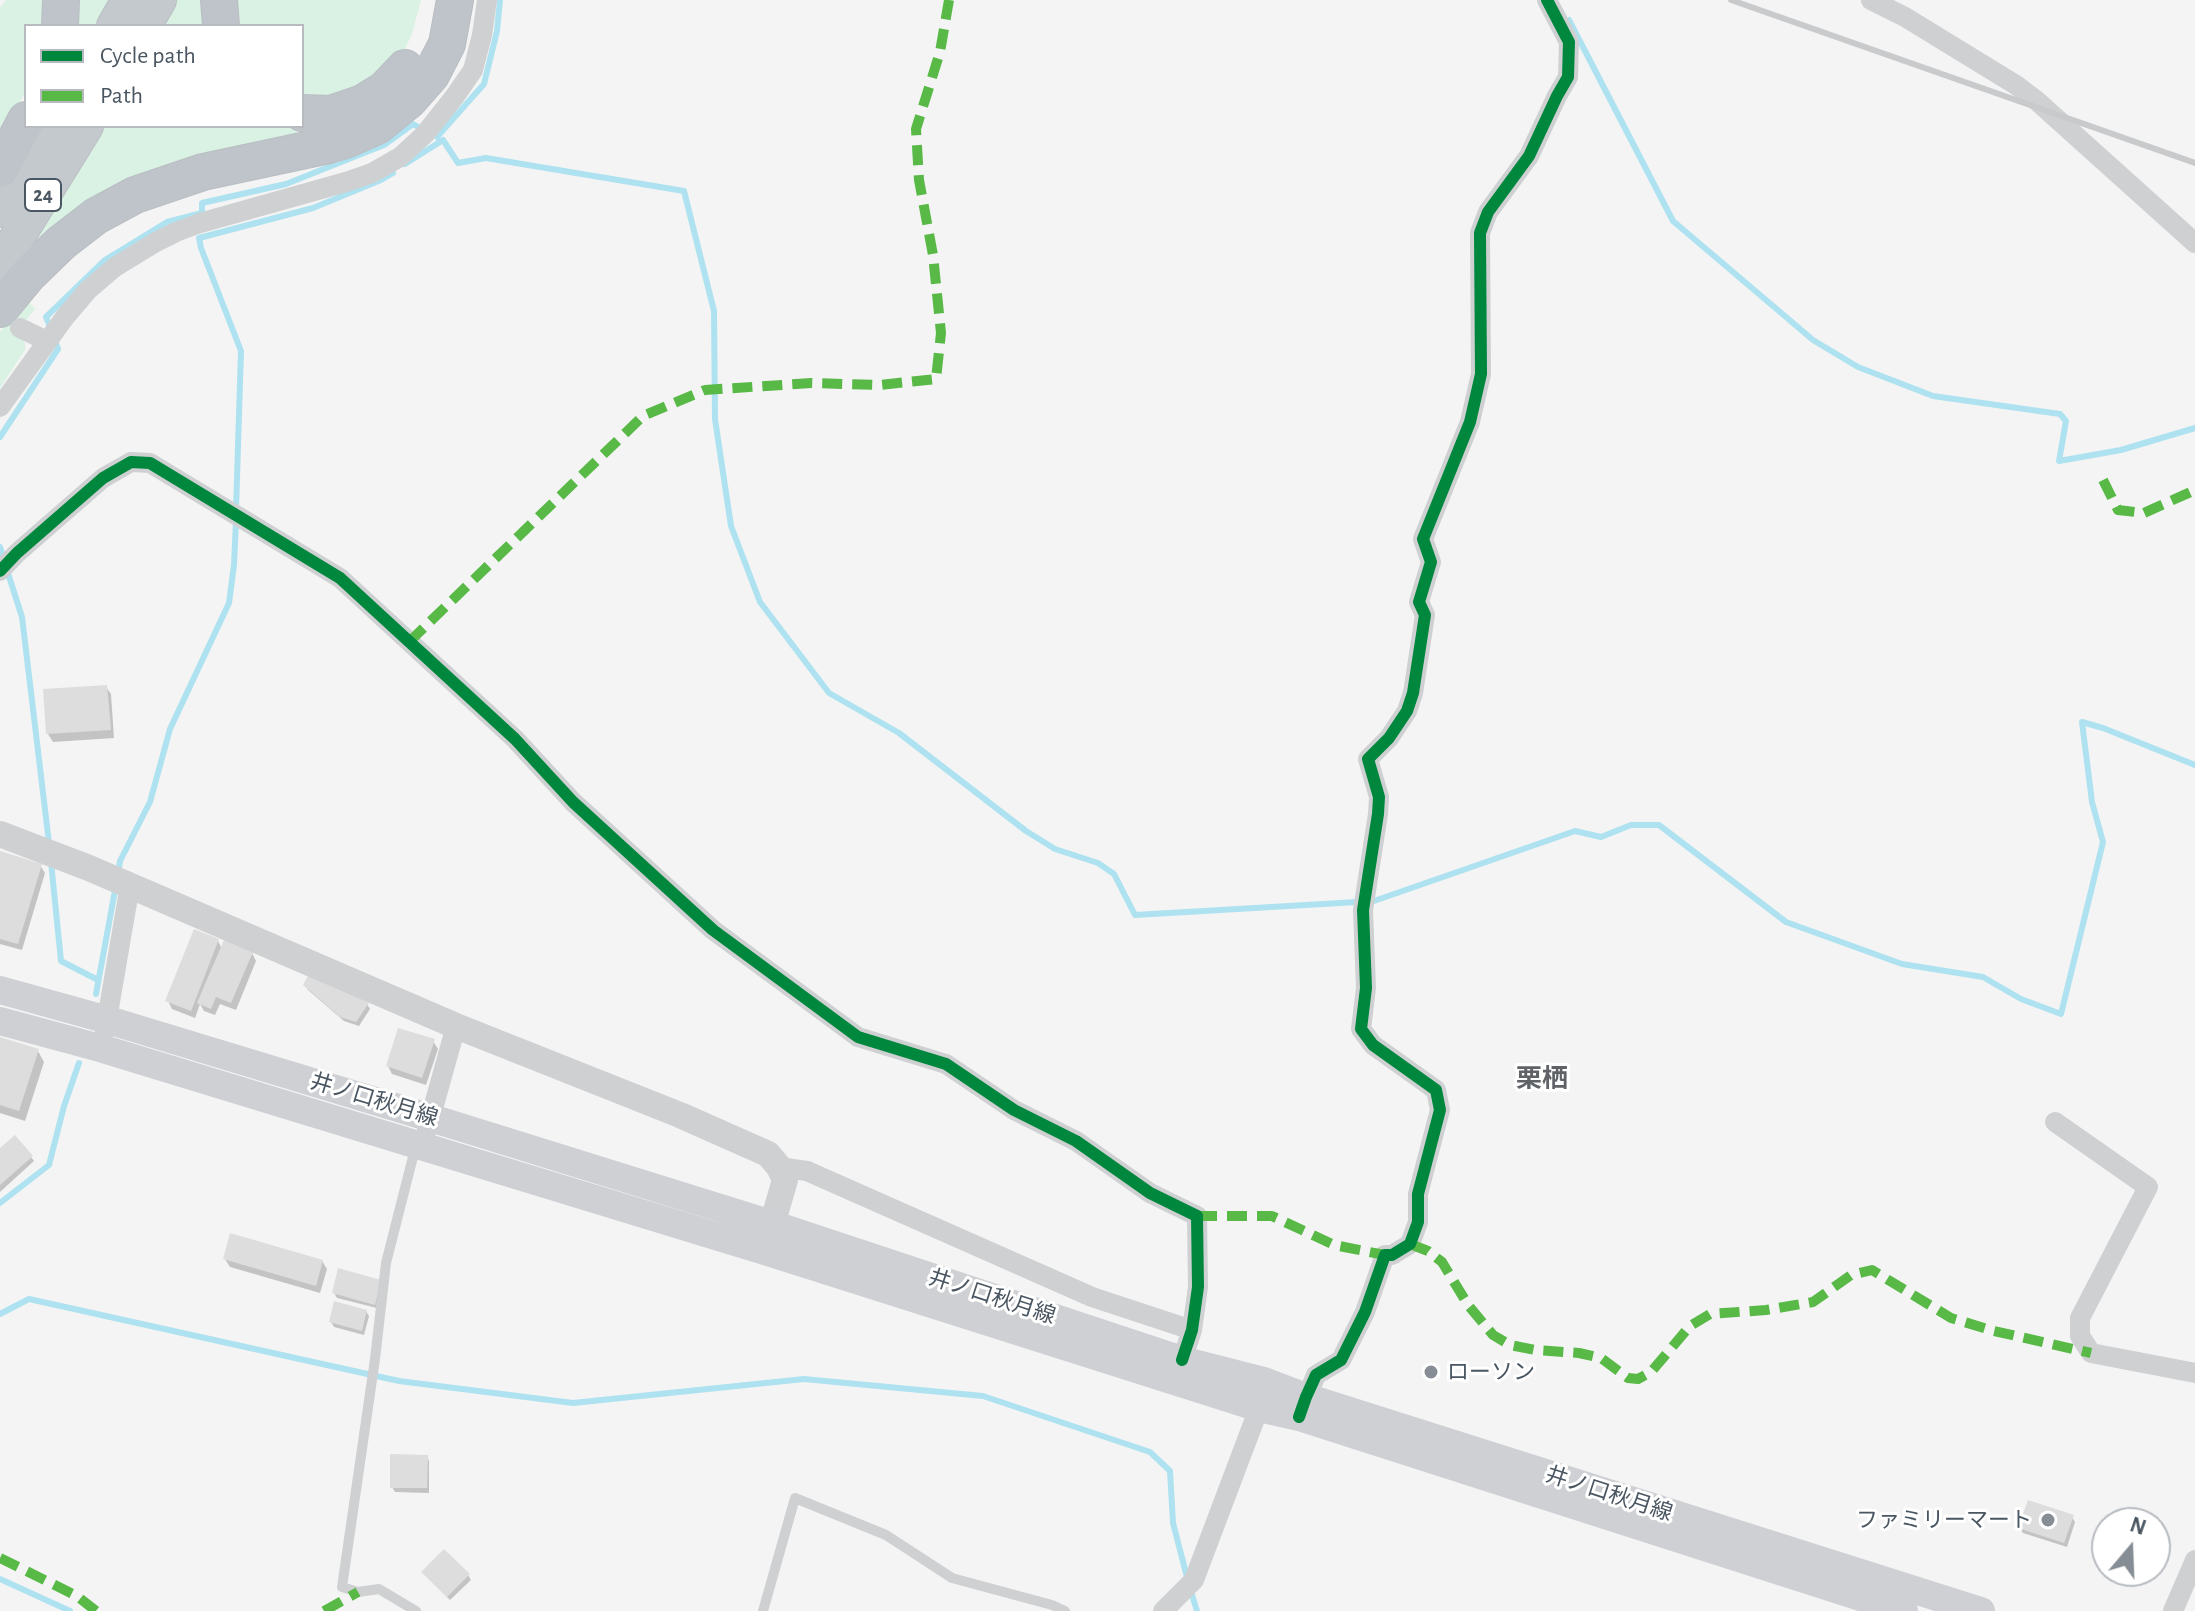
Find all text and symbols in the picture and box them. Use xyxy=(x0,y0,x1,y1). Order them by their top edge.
legend xyxy=(24,24,304,128)
text: Cycle path xyxy=(100,44,196,68)
text: Path xyxy=(100,84,143,108)
road number: 24 xyxy=(25,179,61,211)
district label: 栗栖 xyxy=(1516,1063,1568,1095)
street label: 井ノ口秋月線 xyxy=(307,1068,441,1132)
street label: 井ノ口秋月線 xyxy=(925,1264,1059,1330)
place label: ローソン xyxy=(1447,1359,1535,1385)
marker: ローソン xyxy=(1422,1363,1440,1381)
street label: 井ノ口秋月線 xyxy=(1542,1461,1676,1527)
place label: ファミリーマート xyxy=(1856,1507,2032,1533)
north arrow xyxy=(2091,1507,2171,1587)
marker: ファミリーマート xyxy=(2039,1511,2057,1529)
text: N xyxy=(2127,1513,2149,1539)

